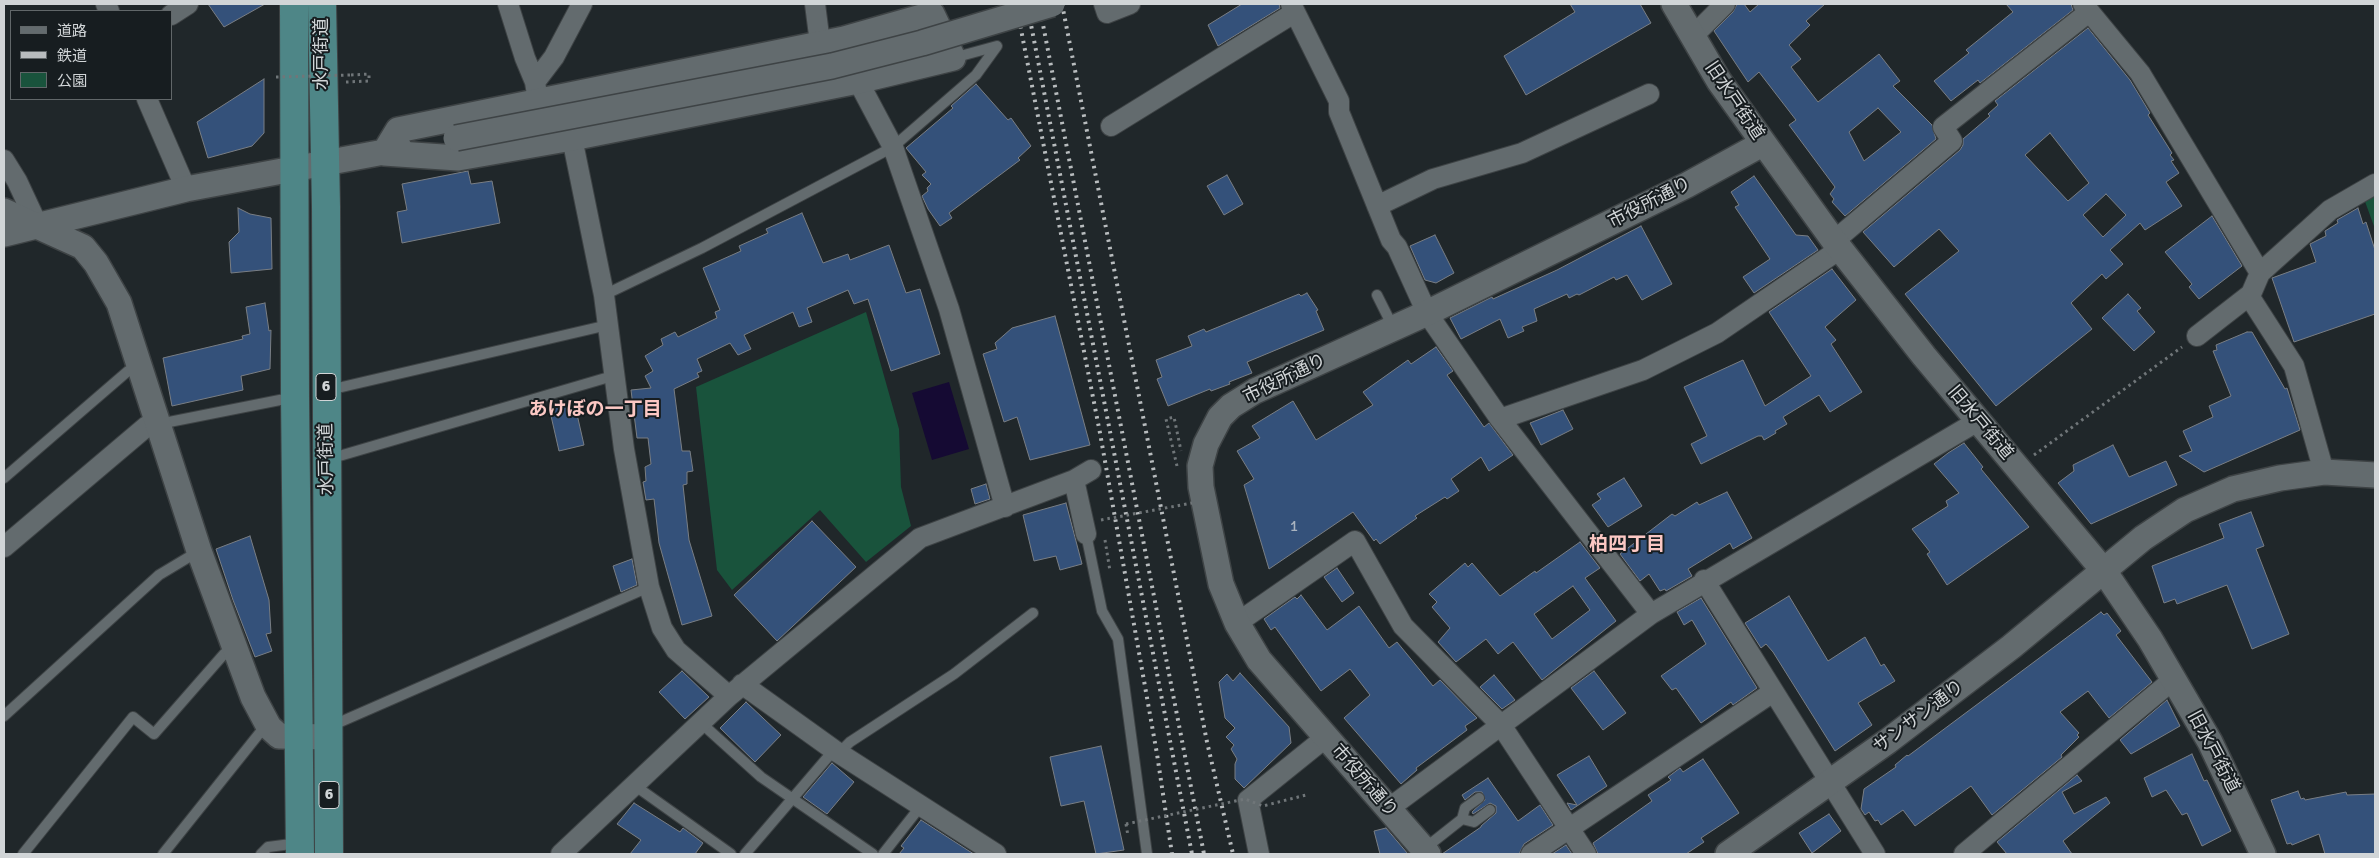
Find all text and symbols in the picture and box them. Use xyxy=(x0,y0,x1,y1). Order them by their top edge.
legend xyxy=(10,10,172,100)
street label: 水戸街道 xyxy=(311,18,333,90)
text: 道路 xyxy=(57,22,87,40)
text: 鉄道 xyxy=(57,47,87,65)
street label: 旧水戸街道 xyxy=(1700,58,1768,144)
text: 公園 xyxy=(57,72,87,90)
street label: 市役所通り xyxy=(1605,173,1695,233)
street label: 市役所通り xyxy=(1240,350,1330,408)
road number: 6 xyxy=(316,374,336,401)
street label: 旧水戸街道 xyxy=(1943,382,2017,464)
district label: あけぼの一丁目 xyxy=(529,399,661,421)
street label: 水戸街道 xyxy=(316,423,338,495)
house number: 1 xyxy=(1290,518,1298,536)
district label: 柏四丁目 xyxy=(1589,534,1665,556)
street label: サンサン通り xyxy=(1869,676,1969,758)
street label: 旧水戸街道 xyxy=(2182,707,2244,797)
street label: 市役所通り xyxy=(1326,740,1402,822)
road number: 6 xyxy=(319,782,339,808)

